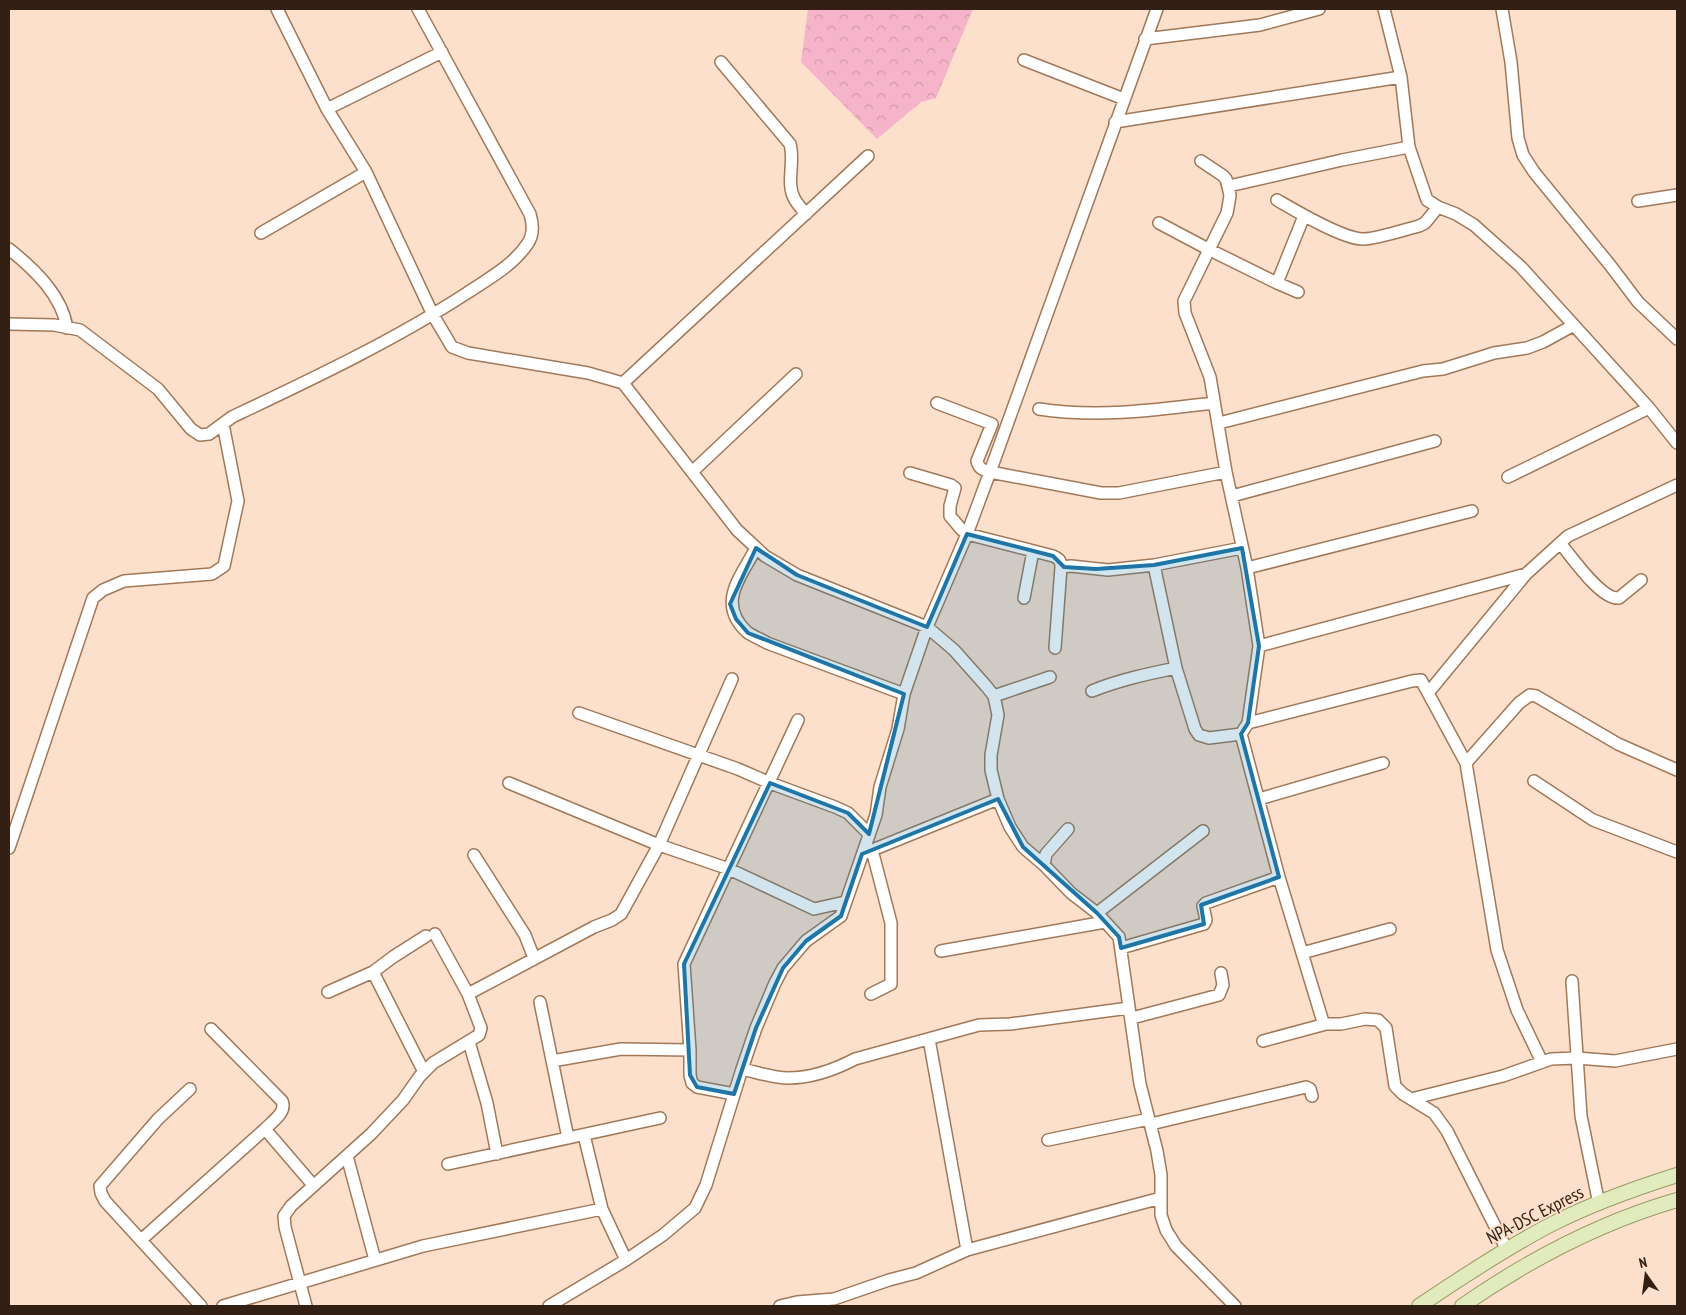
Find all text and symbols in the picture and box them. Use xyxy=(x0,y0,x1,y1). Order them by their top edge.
street label: NPA-DSC Express xyxy=(1482,1180,1587,1249)
north arrow xyxy=(1621,1250,1671,1300)
text: N xyxy=(1637,1253,1649,1272)

